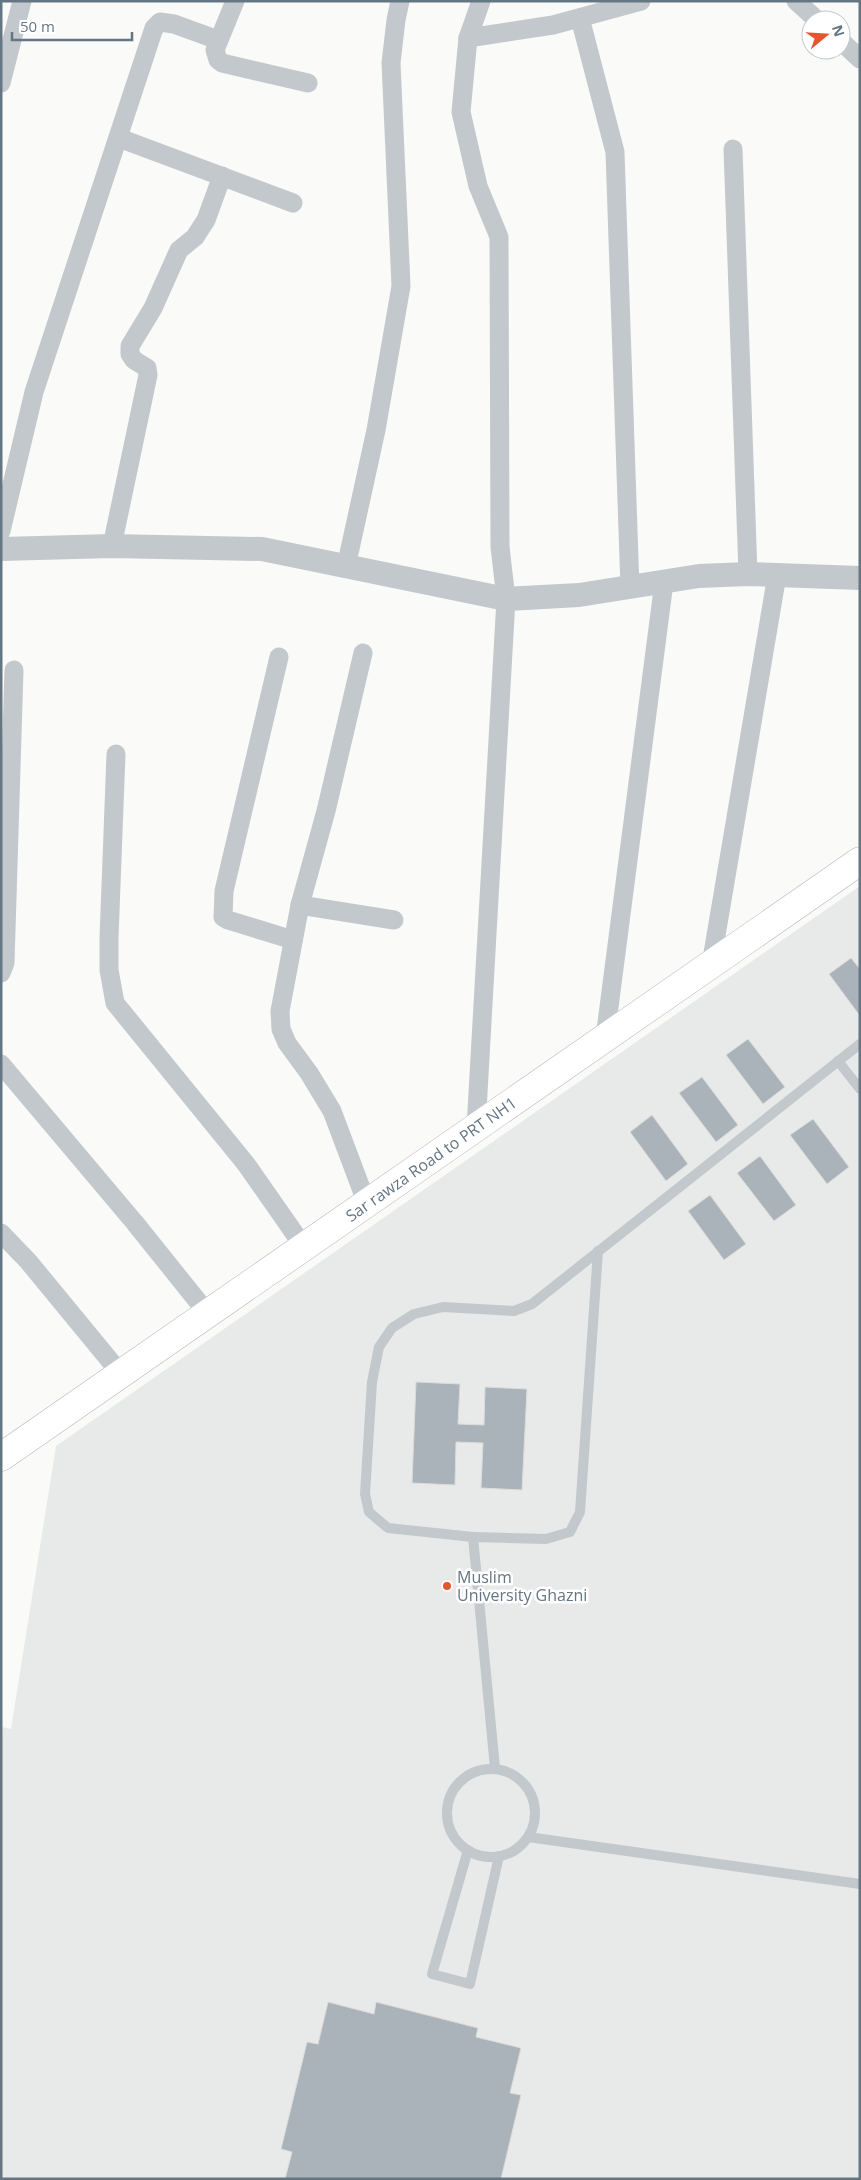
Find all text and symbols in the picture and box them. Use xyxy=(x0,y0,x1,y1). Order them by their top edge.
scale bar xyxy=(12,10,132,42)
north arrow xyxy=(801,10,851,60)
text: 50 m xyxy=(20,16,55,36)
text: N xyxy=(828,22,850,39)
street label: Sar rawza Road to PRT NH1 xyxy=(341,1091,521,1227)
place label: Muslim University Ghazni xyxy=(457,1566,587,1606)
marker: Muslim University Ghazni xyxy=(441,1580,453,1592)

